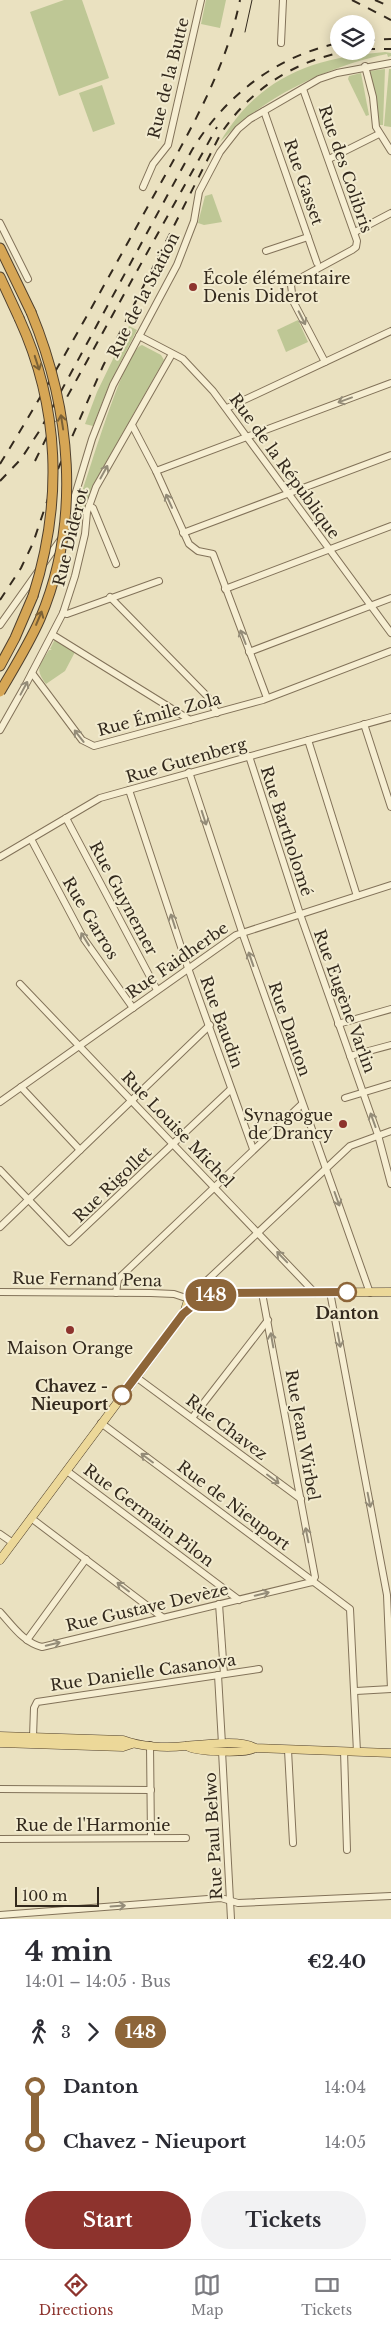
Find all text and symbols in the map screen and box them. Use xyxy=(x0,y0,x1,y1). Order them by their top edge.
street label: Rue de la Butte xyxy=(143,15,193,141)
map controls xyxy=(330,15,375,60)
button: layers xyxy=(330,15,375,60)
street label: Rue des Colibris xyxy=(315,103,377,235)
street label: Rue Gasset xyxy=(280,136,328,228)
street label: Rue de la Station xyxy=(103,229,183,361)
place label: École élémentaire Denis Diderot xyxy=(203,268,351,306)
marker: École élémentaire Denis Diderot xyxy=(187,281,199,293)
one-way arrow xyxy=(298,310,307,325)
one-way arrow xyxy=(33,354,43,370)
street label: Rue de la République xyxy=(226,389,344,543)
one-way arrow xyxy=(338,396,354,405)
one-way arrow xyxy=(57,414,67,430)
one-way arrow xyxy=(99,464,109,479)
street label: Rue Diderot xyxy=(48,486,92,588)
one-way arrow xyxy=(164,494,174,509)
one-way arrow xyxy=(35,611,45,626)
one-way arrow xyxy=(238,629,247,645)
one-way arrow xyxy=(20,681,30,695)
street label: Rue Émile Zola xyxy=(95,688,223,740)
one-way arrow xyxy=(73,730,84,743)
street label: Rue Gutenberg xyxy=(123,733,249,787)
street label: Rue Bartholomé xyxy=(257,764,317,898)
one-way arrow xyxy=(200,810,210,826)
street label: Rue Guynemer xyxy=(86,838,163,959)
street label: Rue Garros xyxy=(59,873,123,963)
one-way arrow xyxy=(168,914,177,930)
street label: Rue Faidherbe xyxy=(122,917,232,1003)
street label: Rue Eugène Varlin xyxy=(310,926,380,1076)
one-way arrow xyxy=(80,933,90,947)
one-way arrow xyxy=(246,952,255,967)
street label: Rue Baudin xyxy=(196,973,248,1071)
street label: Rue Danton xyxy=(265,979,315,1079)
street label: Rue Louise Michel xyxy=(118,1067,238,1191)
place label: Synagogue de Drancy xyxy=(243,1105,334,1143)
one-way arrow xyxy=(368,1113,377,1128)
marker: Synagogue de Drancy xyxy=(337,1118,349,1130)
street label: Rue Rigollet xyxy=(69,1142,155,1226)
one-way arrow xyxy=(333,1191,342,1206)
one-way arrow xyxy=(276,1250,288,1263)
street label: Rue Fernand Pena xyxy=(12,1268,162,1290)
line badge: 148 xyxy=(182,1279,240,1311)
marker: Danton xyxy=(337,1282,357,1302)
text: 148 xyxy=(195,1284,227,1306)
place label: Danton xyxy=(315,1303,379,1323)
marker: Maison Orange xyxy=(64,1324,76,1336)
one-way arrow xyxy=(335,1332,345,1348)
one-way arrow xyxy=(267,1333,276,1349)
place label: Maison Orange xyxy=(7,1338,133,1358)
street label: Rue Jean Wirbel xyxy=(282,1368,324,1502)
place label: Chavez - Nieuport xyxy=(31,1376,109,1414)
marker: Chavez - Nieuport xyxy=(112,1385,132,1405)
street label: Rue Chavez xyxy=(182,1390,272,1464)
one-way arrow xyxy=(141,1452,154,1463)
street label: Rue de Nieuport xyxy=(174,1456,294,1554)
street label: Rue Germain Pilon xyxy=(80,1459,218,1571)
one-way arrow xyxy=(266,1474,280,1484)
one-way arrow xyxy=(365,1492,374,1508)
one-way arrow xyxy=(302,1527,312,1543)
street label: Rue Gustave Devèze xyxy=(64,1579,230,1635)
one-way arrow xyxy=(117,1582,130,1593)
one-way arrow xyxy=(253,1589,269,1598)
one-way arrow xyxy=(44,1639,60,1648)
street label: Rue Danielle Casanova xyxy=(49,1649,237,1695)
street label: Rue Paul Belwo xyxy=(200,1772,226,1900)
street label: Rue de l'Harmonie xyxy=(16,1815,170,1835)
scale bar xyxy=(15,1884,99,1907)
text: 100 m xyxy=(22,1887,67,1905)
one-way arrow xyxy=(110,1901,126,1911)
text: 4 min xyxy=(25,1934,112,1969)
text: €2.40 xyxy=(307,1950,366,1973)
text: 14:01 – 14:05 · Bus xyxy=(25,1971,171,1991)
icon: walk xyxy=(25,2018,53,2046)
icon: forward xyxy=(79,2018,107,2046)
text: 148 xyxy=(125,2021,156,2043)
text: 3 xyxy=(61,2022,71,2042)
text: Danton xyxy=(63,2075,139,2098)
text: 14:04 xyxy=(324,2077,366,2097)
text: Chavez - Nieuport xyxy=(63,2130,246,2153)
text: 14:05 xyxy=(324,2132,366,2152)
button: Start xyxy=(25,2191,191,2249)
button: Tickets xyxy=(201,2191,366,2249)
tab: Directions xyxy=(39,2271,113,2319)
tab: Map xyxy=(191,2271,224,2319)
tab: Tickets xyxy=(301,2271,352,2319)

